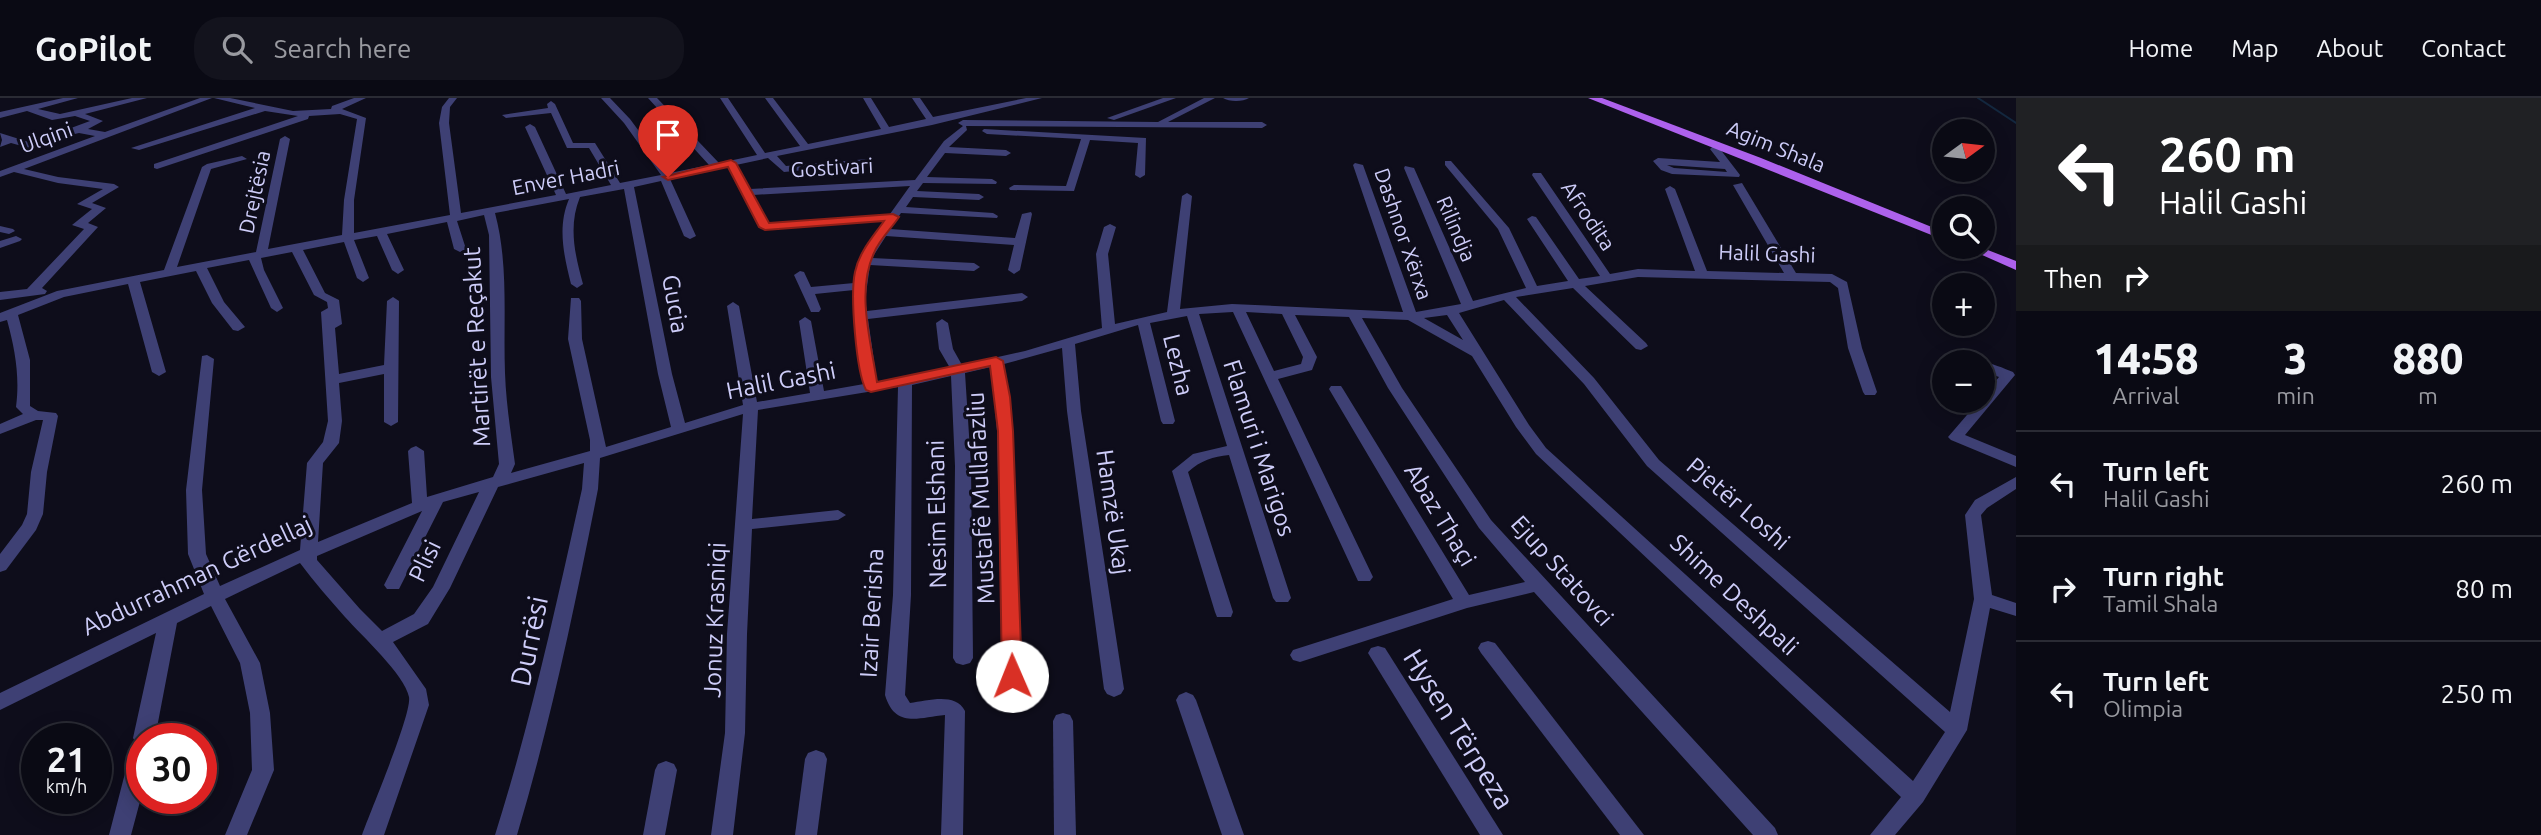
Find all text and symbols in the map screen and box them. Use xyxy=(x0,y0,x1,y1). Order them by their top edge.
search box xyxy=(194,17,684,80)
icon: search xyxy=(218,29,256,67)
text: GoPilot xyxy=(35,30,152,67)
text: Search here xyxy=(274,34,411,63)
text: Home xyxy=(2128,35,2193,62)
text: Map xyxy=(2231,35,2278,62)
text: About xyxy=(2316,35,2383,62)
text: Contact xyxy=(2421,35,2506,62)
pin xyxy=(638,105,698,177)
street label: Agim Shala xyxy=(1724,115,1829,177)
street label: Ulqini xyxy=(16,116,75,158)
icon: arrive xyxy=(649,116,687,154)
north arrow xyxy=(1932,119,1995,182)
map controls xyxy=(1932,119,1995,413)
icon: left xyxy=(2044,126,2135,217)
text: 260 m xyxy=(2159,126,2296,181)
street label: Drejtësia xyxy=(234,148,275,236)
street label: Gostivari xyxy=(790,153,874,181)
street label: Enver Hadri xyxy=(510,155,622,199)
street label: Dashnor Xërxa xyxy=(1370,165,1438,303)
street label: Afrodita xyxy=(1557,176,1621,255)
text: Halil Gashi xyxy=(2159,184,2307,220)
street label: Rilindja xyxy=(1432,192,1481,265)
button: search xyxy=(1932,196,1995,259)
street label: Halil Gashi xyxy=(1718,239,1816,267)
street label: Martirët e Reçakut xyxy=(458,246,495,448)
icon: right xyxy=(2117,259,2155,297)
text: Then xyxy=(2044,264,2103,293)
street label: Gucia xyxy=(657,273,694,335)
button: + xyxy=(1932,273,1995,336)
street label: Lezha xyxy=(1158,331,1199,398)
text: 14:58 xyxy=(2094,335,2199,382)
text: 3 xyxy=(2284,335,2307,382)
text: 880 xyxy=(2392,335,2463,382)
button: − xyxy=(1932,350,1995,413)
street label: Flamuri i Marigos xyxy=(1218,356,1301,539)
street label: Halil Gashi xyxy=(724,357,838,404)
text: Arrival xyxy=(2113,383,2180,408)
text: min xyxy=(2276,383,2315,408)
text: m xyxy=(2418,383,2438,408)
street label: Mustafë Mullafazliu xyxy=(961,391,1000,605)
street label: Nesim Elshani xyxy=(922,439,951,589)
street label: Hamzë Ukaj xyxy=(1091,448,1136,576)
street label: Pjetër Loshi xyxy=(1682,452,1795,555)
text: Turn left xyxy=(2103,457,2209,486)
street label: Abaz Thaçi xyxy=(1399,459,1482,571)
icon: left xyxy=(2044,465,2082,503)
text: 260 m xyxy=(2441,469,2513,498)
text: Halil Gashi xyxy=(2103,486,2210,511)
street label: Abdurrahman Gërdellaj xyxy=(78,510,316,641)
street label: Ejup Statovci xyxy=(1506,510,1619,631)
street label: Shime Deshpali xyxy=(1665,529,1804,661)
street label: Plisi xyxy=(403,536,446,586)
street label: Jonuz Krasniqi xyxy=(698,542,731,698)
street label: Izair Berisha xyxy=(855,547,888,678)
text: Turn right xyxy=(2103,562,2224,591)
icon: right xyxy=(2044,570,2082,608)
text: 80 m xyxy=(2455,574,2513,603)
text: Tamil Shala xyxy=(2103,591,2218,616)
street label: Durrësi xyxy=(504,593,553,689)
position arrow xyxy=(975,639,1049,713)
street label: Hysen Tërpeza xyxy=(1398,643,1521,814)
text: Turn left xyxy=(2103,667,2209,696)
icon: left xyxy=(2044,675,2082,713)
text: 250 m xyxy=(2441,679,2513,708)
text: Olimpia xyxy=(2103,696,2183,721)
speed limit sign: 30 xyxy=(126,723,217,814)
text: 21 xyxy=(47,739,86,779)
text: km/h xyxy=(46,776,87,796)

